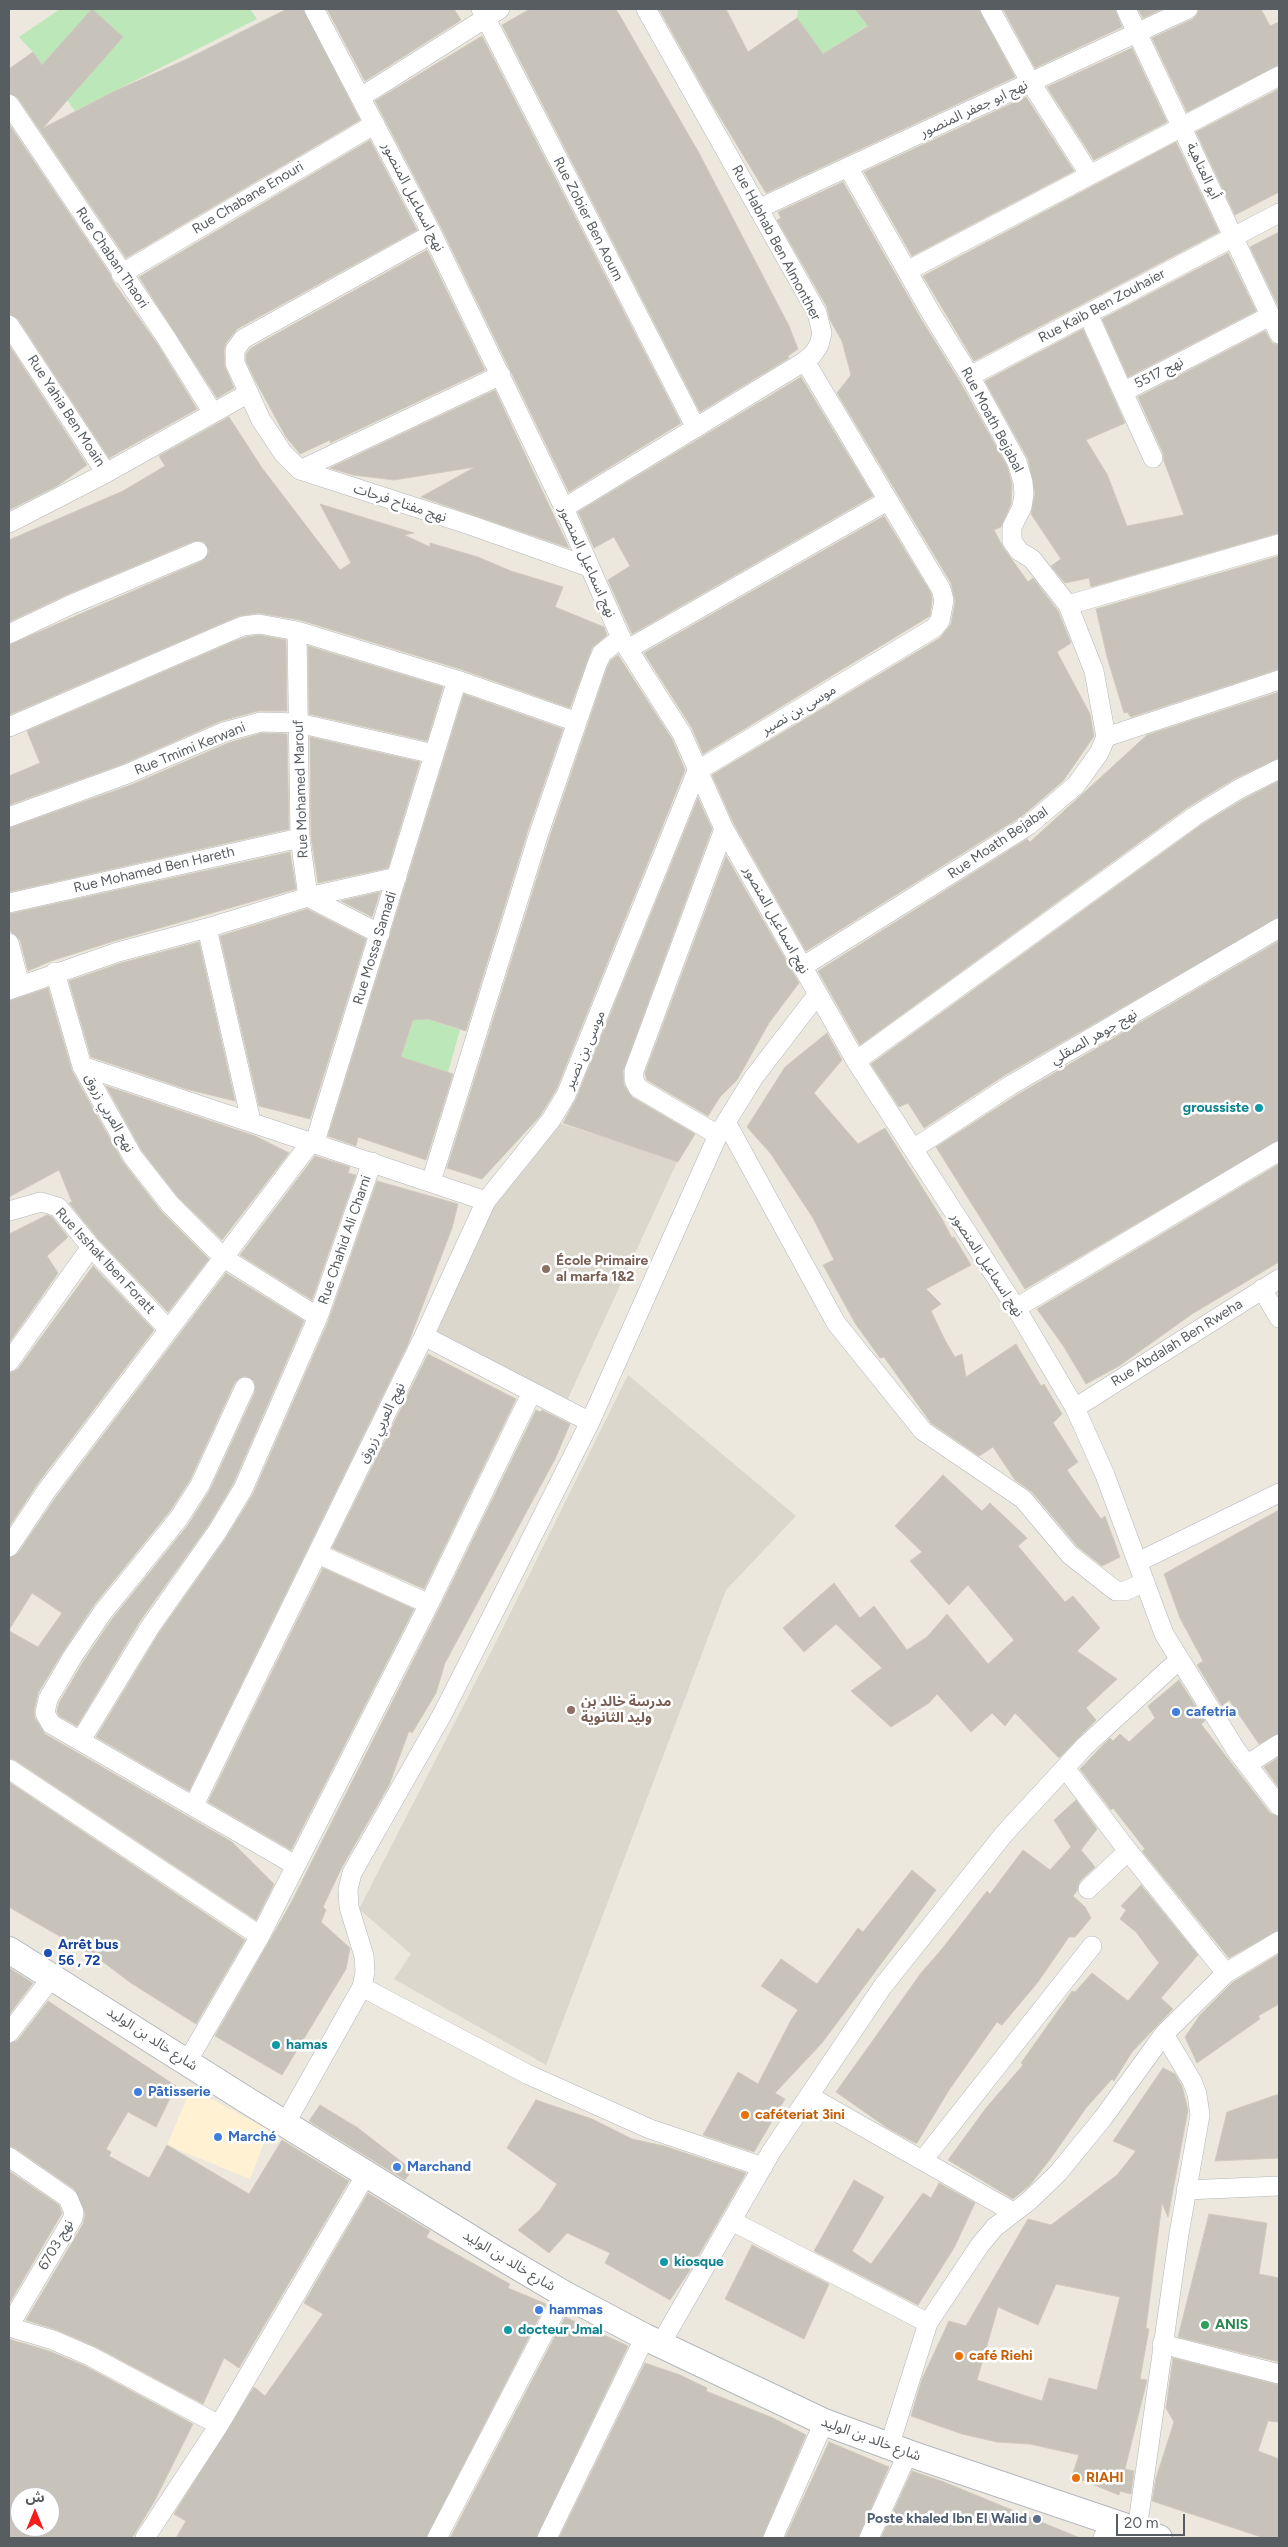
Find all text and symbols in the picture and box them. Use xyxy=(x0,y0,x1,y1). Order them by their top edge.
street label: نهج ابو جعفر المنصور xyxy=(917,77,1031,141)
street label: نهج اسماعيل المنصور xyxy=(378,139,448,255)
street label: أبو العتاهية xyxy=(1183,140,1223,202)
street label: Rue Zobier Ben Aoum xyxy=(549,154,627,284)
street label: Rue Chabane Enouri xyxy=(189,158,307,238)
street label: Rue Habhab Ben Almonther xyxy=(728,162,824,324)
street label: Rue Chaban Thaori xyxy=(72,204,152,312)
street label: Rue Kaib Ben Zouhaier xyxy=(1036,265,1168,347)
street label: Rue Yahia Ben Moain xyxy=(24,352,108,470)
street label: نهج 5517 xyxy=(1132,354,1186,392)
street label: Rue Moath Bejabal xyxy=(957,364,1027,476)
street label: نهج مفتاح فرحات xyxy=(351,480,449,526)
street label: نهج اسماعيل المنصور xyxy=(555,503,619,621)
street label: موسى بن نصير xyxy=(759,681,839,739)
street label: Rue Tmimi Kerwani xyxy=(132,719,248,779)
street label: Rue Mohamed Marouf xyxy=(290,719,312,859)
street label: Rue Moath Bejabal xyxy=(945,803,1051,883)
street label: Rue Mohamed Ben Hareth xyxy=(72,843,236,897)
street label: نهج اسماعيل المنصور xyxy=(739,863,813,977)
street label: Rue Mossa Samadi xyxy=(350,889,400,1007)
street label: نهج جوهر الصقلي xyxy=(1048,1005,1140,1069)
street label: موسى بن نصير xyxy=(561,1008,609,1092)
street label: نهج العربي زروق xyxy=(80,1071,138,1155)
place label: groussiste xyxy=(1183,1100,1249,1116)
marker: groussiste xyxy=(1253,1102,1265,1114)
street label: Rue Chahid Ali Charni xyxy=(315,1173,375,1307)
street label: Rue Isshak Iben Foratt xyxy=(52,1205,158,1317)
street label: نهج اسماعيل المنصور xyxy=(947,1210,1027,1320)
place label: École Primaire al marfa 1&2 xyxy=(556,1253,648,1285)
marker: École Primaire al marfa 1&2 xyxy=(540,1263,552,1275)
street label: Rue Abdalah Ben Rweha xyxy=(1108,1296,1246,1390)
street label: نهج العربي زروق xyxy=(355,1380,409,1466)
place label: مدرسة خالد بن وليد الثانوية xyxy=(581,1694,671,1726)
marker: مدرسة خالد بن وليد الثانوية xyxy=(565,1704,577,1716)
place label: cafetria xyxy=(1186,1704,1236,1720)
marker: cafetria xyxy=(1170,1706,1182,1718)
place label: Arrêt bus 56 , 72 xyxy=(58,1937,118,1970)
marker: Arrêt bus 56 , 72 xyxy=(42,1947,54,1959)
street label: شارع خالد بن الوليد xyxy=(103,2003,201,2075)
place label: hamas xyxy=(286,2037,328,2053)
marker: hamas xyxy=(270,2039,282,2051)
place label: Pâtisserie xyxy=(148,2084,211,2100)
marker: Pâtisserie xyxy=(132,2086,144,2098)
place label: caféteriat 3ini xyxy=(755,2107,845,2123)
marker: caféteriat 3ini xyxy=(739,2109,751,2121)
place label: Marché xyxy=(228,2129,276,2145)
marker: Marché xyxy=(212,2131,224,2143)
place label: Marchand xyxy=(407,2159,471,2175)
marker: Marchand xyxy=(391,2161,403,2173)
street label: نهج 6703 xyxy=(35,2217,77,2273)
street label: شارع خالد بن الوليد xyxy=(460,2227,558,2295)
place label: kiosque xyxy=(674,2254,724,2270)
marker: kiosque xyxy=(658,2256,670,2268)
place label: hammas xyxy=(549,2302,603,2318)
marker: hammas xyxy=(533,2304,545,2316)
place label: ANIS xyxy=(1215,2317,1248,2333)
marker: ANIS xyxy=(1199,2319,1211,2331)
place label: docteur Jmal xyxy=(518,2322,603,2338)
marker: docteur Jmal xyxy=(502,2324,514,2336)
place label: café Riehi xyxy=(969,2348,1033,2364)
marker: café Riehi xyxy=(953,2350,965,2362)
street label: شارع خالد بن الوليد xyxy=(819,2413,923,2465)
place label: RIAHI xyxy=(1086,2470,1124,2486)
marker: RIAHI xyxy=(1070,2472,1082,2484)
north arrow xyxy=(10,2487,60,2537)
text: ش xyxy=(25,2489,45,2506)
scale bar xyxy=(1118,2504,1187,2536)
place label: Poste khaled Ibn El Walid xyxy=(867,2511,1027,2527)
marker: Poste khaled Ibn El Walid xyxy=(1031,2513,1043,2525)
text: 20 m xyxy=(1124,2514,1158,2532)

